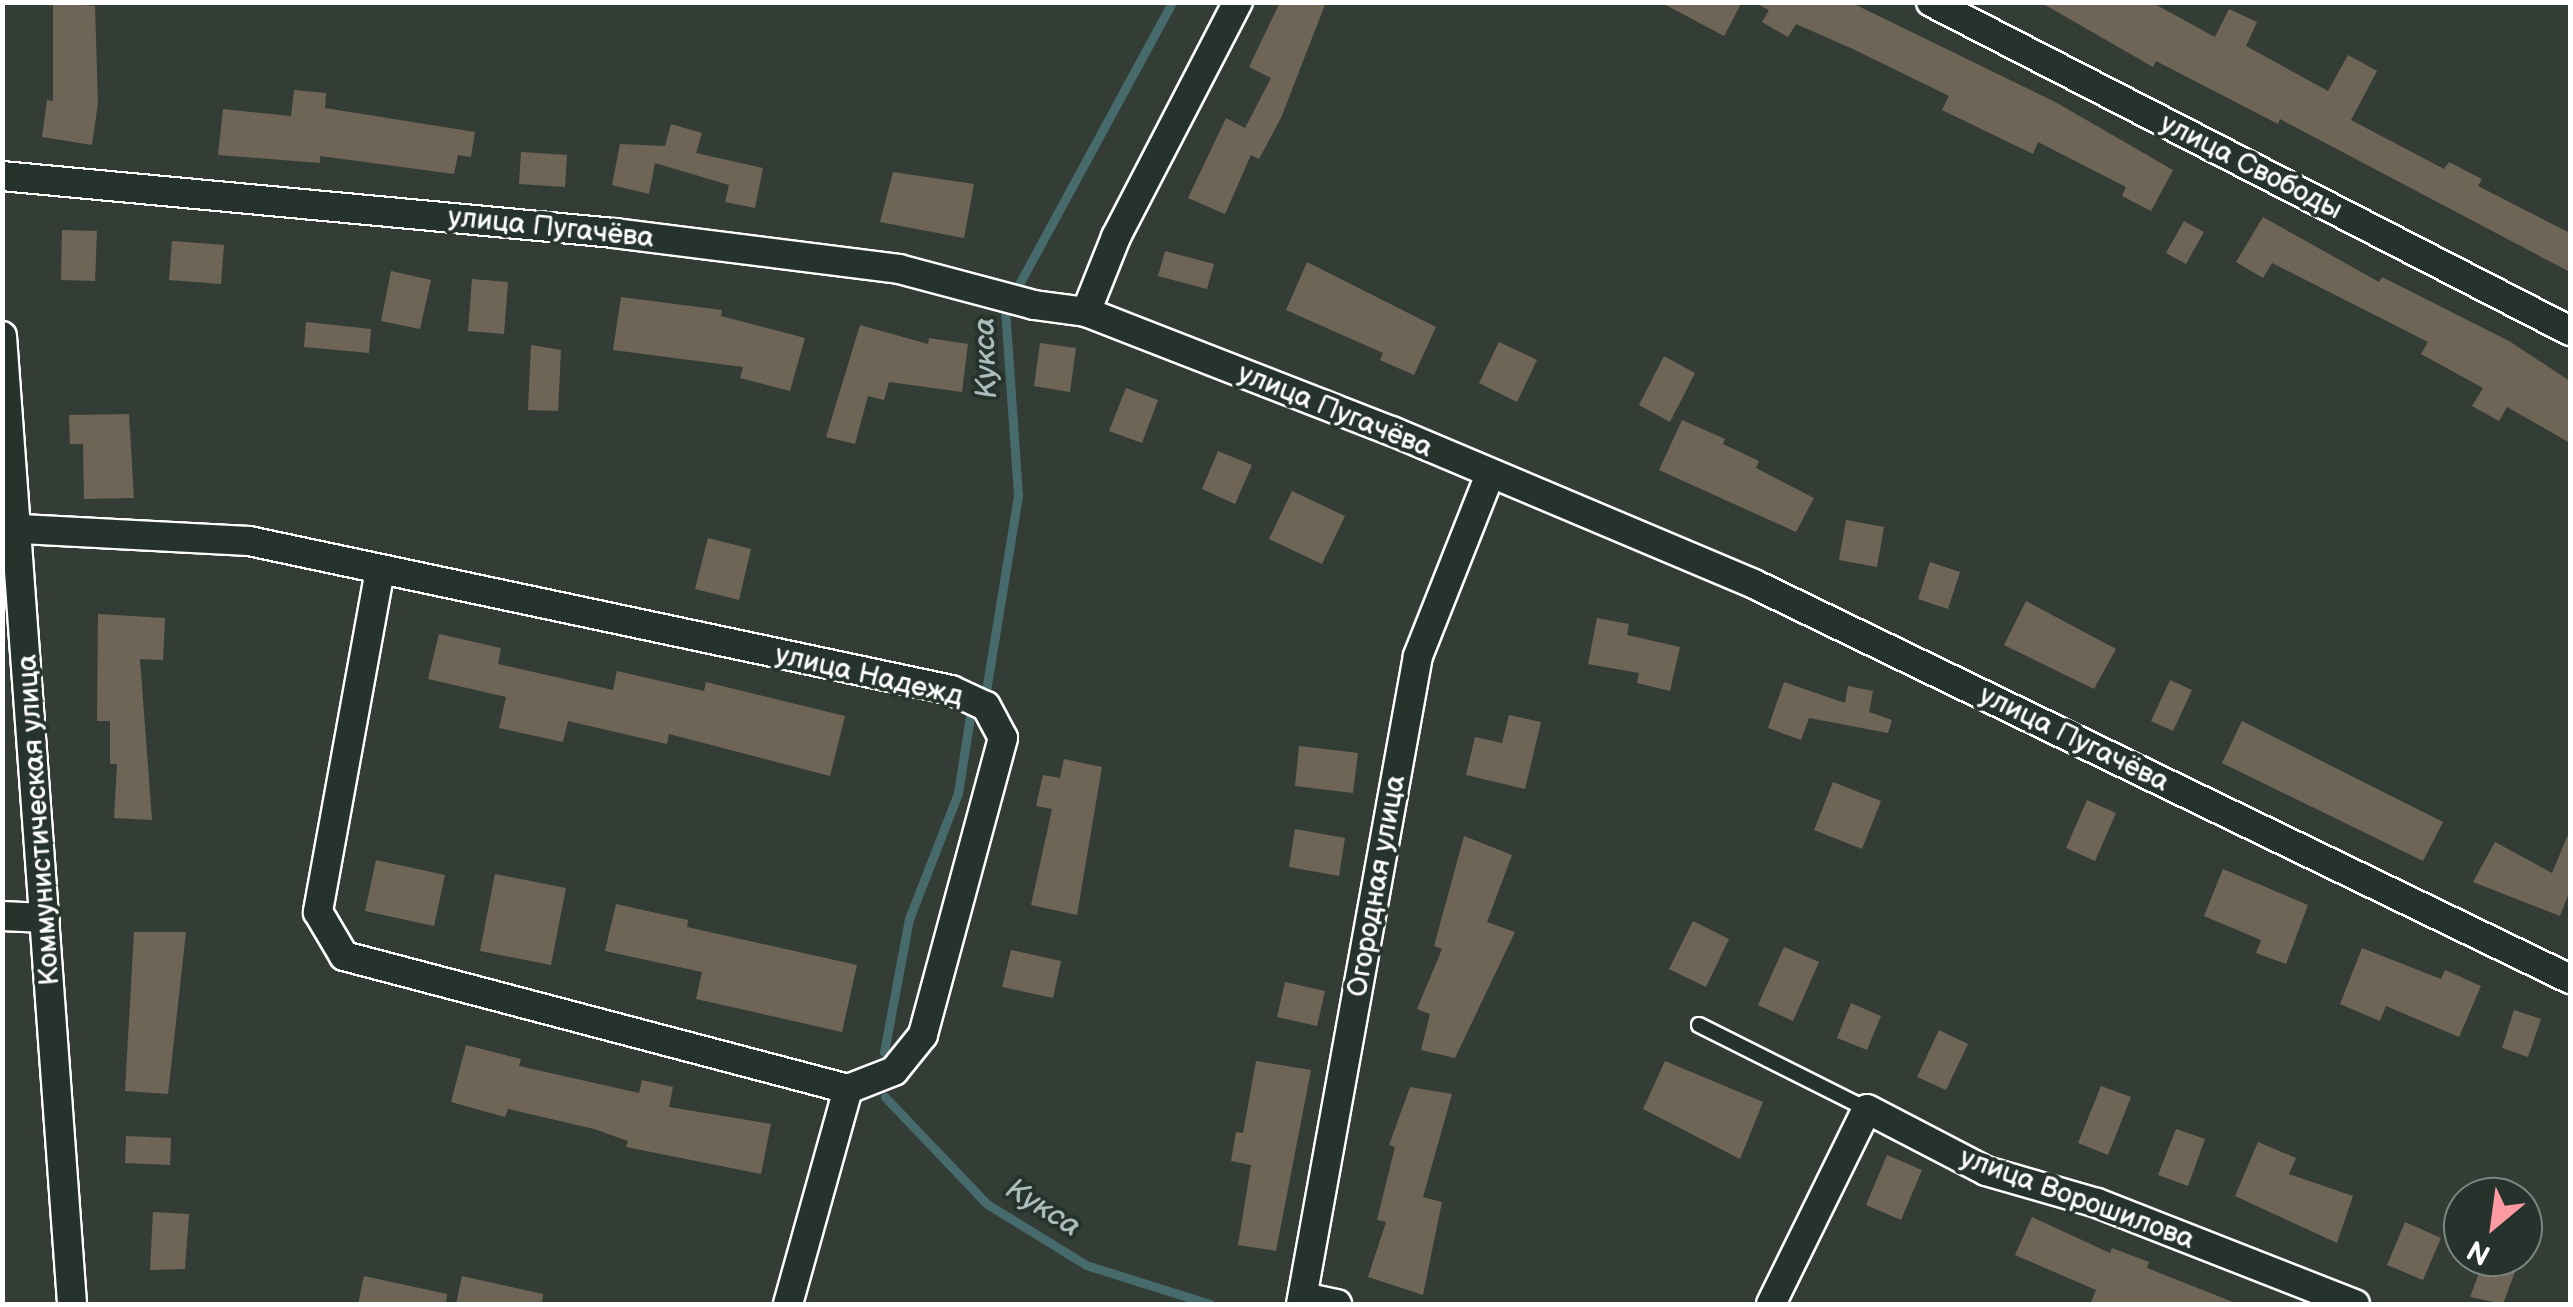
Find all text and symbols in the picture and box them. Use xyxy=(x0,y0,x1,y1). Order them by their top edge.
street label: улица Свободы xyxy=(2154,107,2348,227)
street label: улица Пугачёва xyxy=(446,200,656,256)
water label: Кукса xyxy=(967,317,1005,399)
street label: улица Пугачёва xyxy=(1233,357,1437,465)
street label: улица Надежд xyxy=(772,638,966,714)
street label: Коммунистическая улица xyxy=(11,653,67,987)
street label: улица Пугачёва xyxy=(1974,679,2174,799)
street label: Огородная улица xyxy=(1341,772,1413,1000)
street label: улица Ворошилова xyxy=(1955,1141,2199,1257)
water label: Кукса xyxy=(999,1171,1087,1245)
north arrow xyxy=(2443,1177,2543,1277)
text: N xyxy=(2462,1232,2496,1271)

